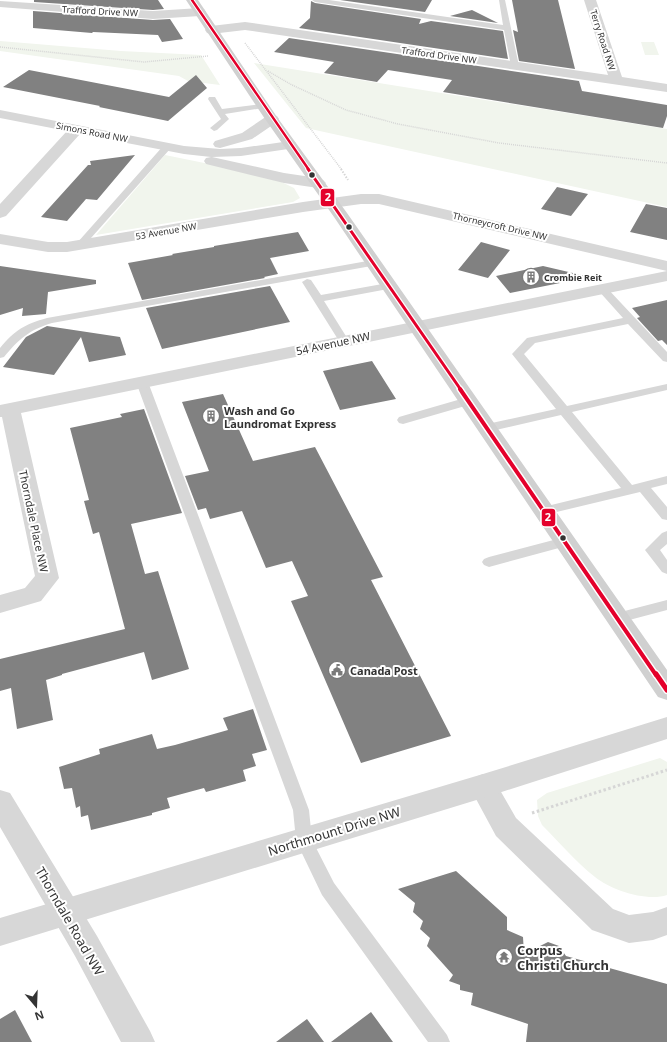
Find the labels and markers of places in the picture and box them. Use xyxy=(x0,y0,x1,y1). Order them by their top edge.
unlabelled marker xyxy=(307,170,317,180)
unlabelled marker xyxy=(344,222,354,232)
building icon: Crombie Reit xyxy=(521,267,541,287)
place label: Crombie Reit xyxy=(544,271,602,284)
place label: Wash and Go Laundromat Express xyxy=(224,403,337,431)
building icon: Wash and Go Laundromat Express xyxy=(201,406,221,426)
unlabelled marker xyxy=(558,533,568,543)
public building icon: Canada Post xyxy=(327,660,347,680)
place label: Canada Post xyxy=(350,663,418,678)
place label: Corpus Christi Church xyxy=(517,941,609,974)
temple icon: Corpus Christi Church xyxy=(494,947,514,967)

